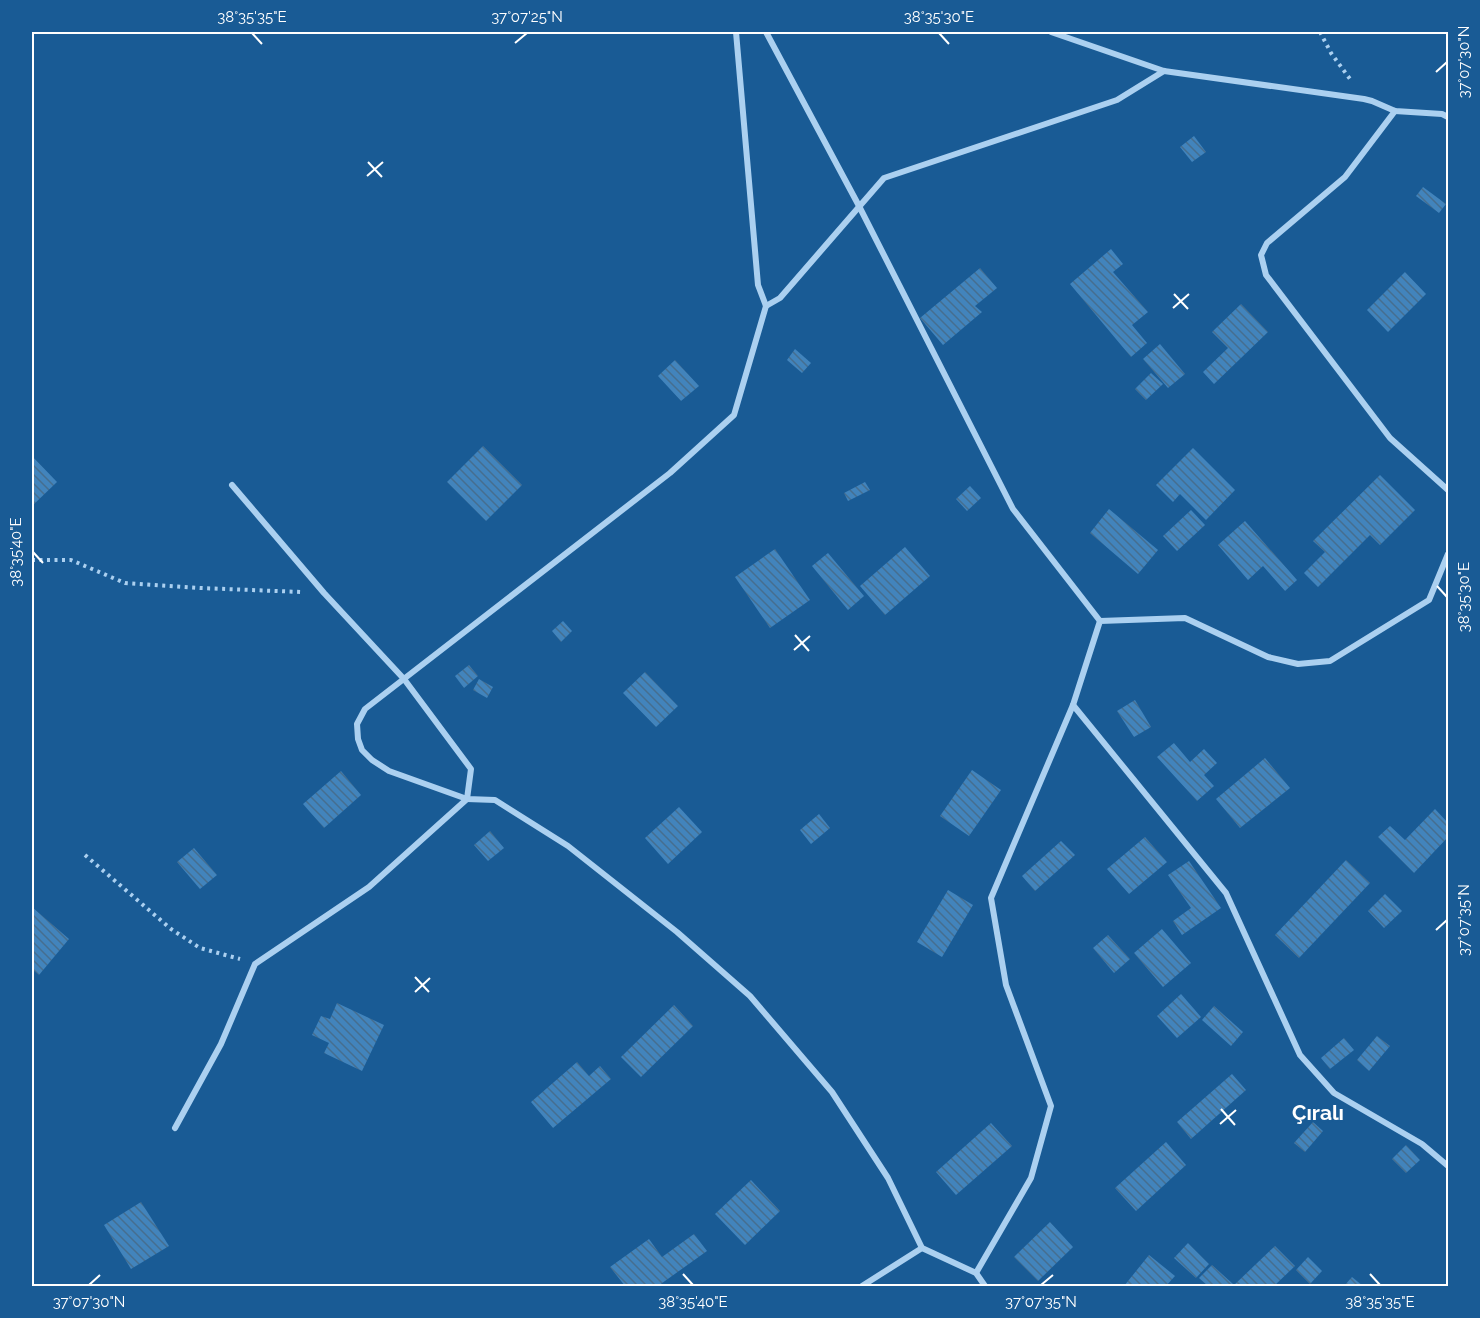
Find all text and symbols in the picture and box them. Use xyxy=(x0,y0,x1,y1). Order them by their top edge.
text: 38°35'35"E xyxy=(217,8,287,26)
text: 37°07'25"N xyxy=(491,8,563,26)
text: 38°35'30"E xyxy=(904,8,974,26)
text: 37°07'30"N xyxy=(1455,26,1473,98)
text: 38°35'40"E xyxy=(7,517,25,587)
text: 38°35'30"E xyxy=(1455,562,1473,632)
text: 37°07'35"N xyxy=(1455,884,1473,956)
district label: Çıralı xyxy=(1292,1100,1344,1125)
text: 37°07'30"N xyxy=(53,1293,125,1311)
text: 38°35'40"E xyxy=(658,1293,728,1311)
text: 37°07'35"N xyxy=(1005,1293,1077,1311)
text: 38°35'35"E xyxy=(1345,1293,1415,1311)

